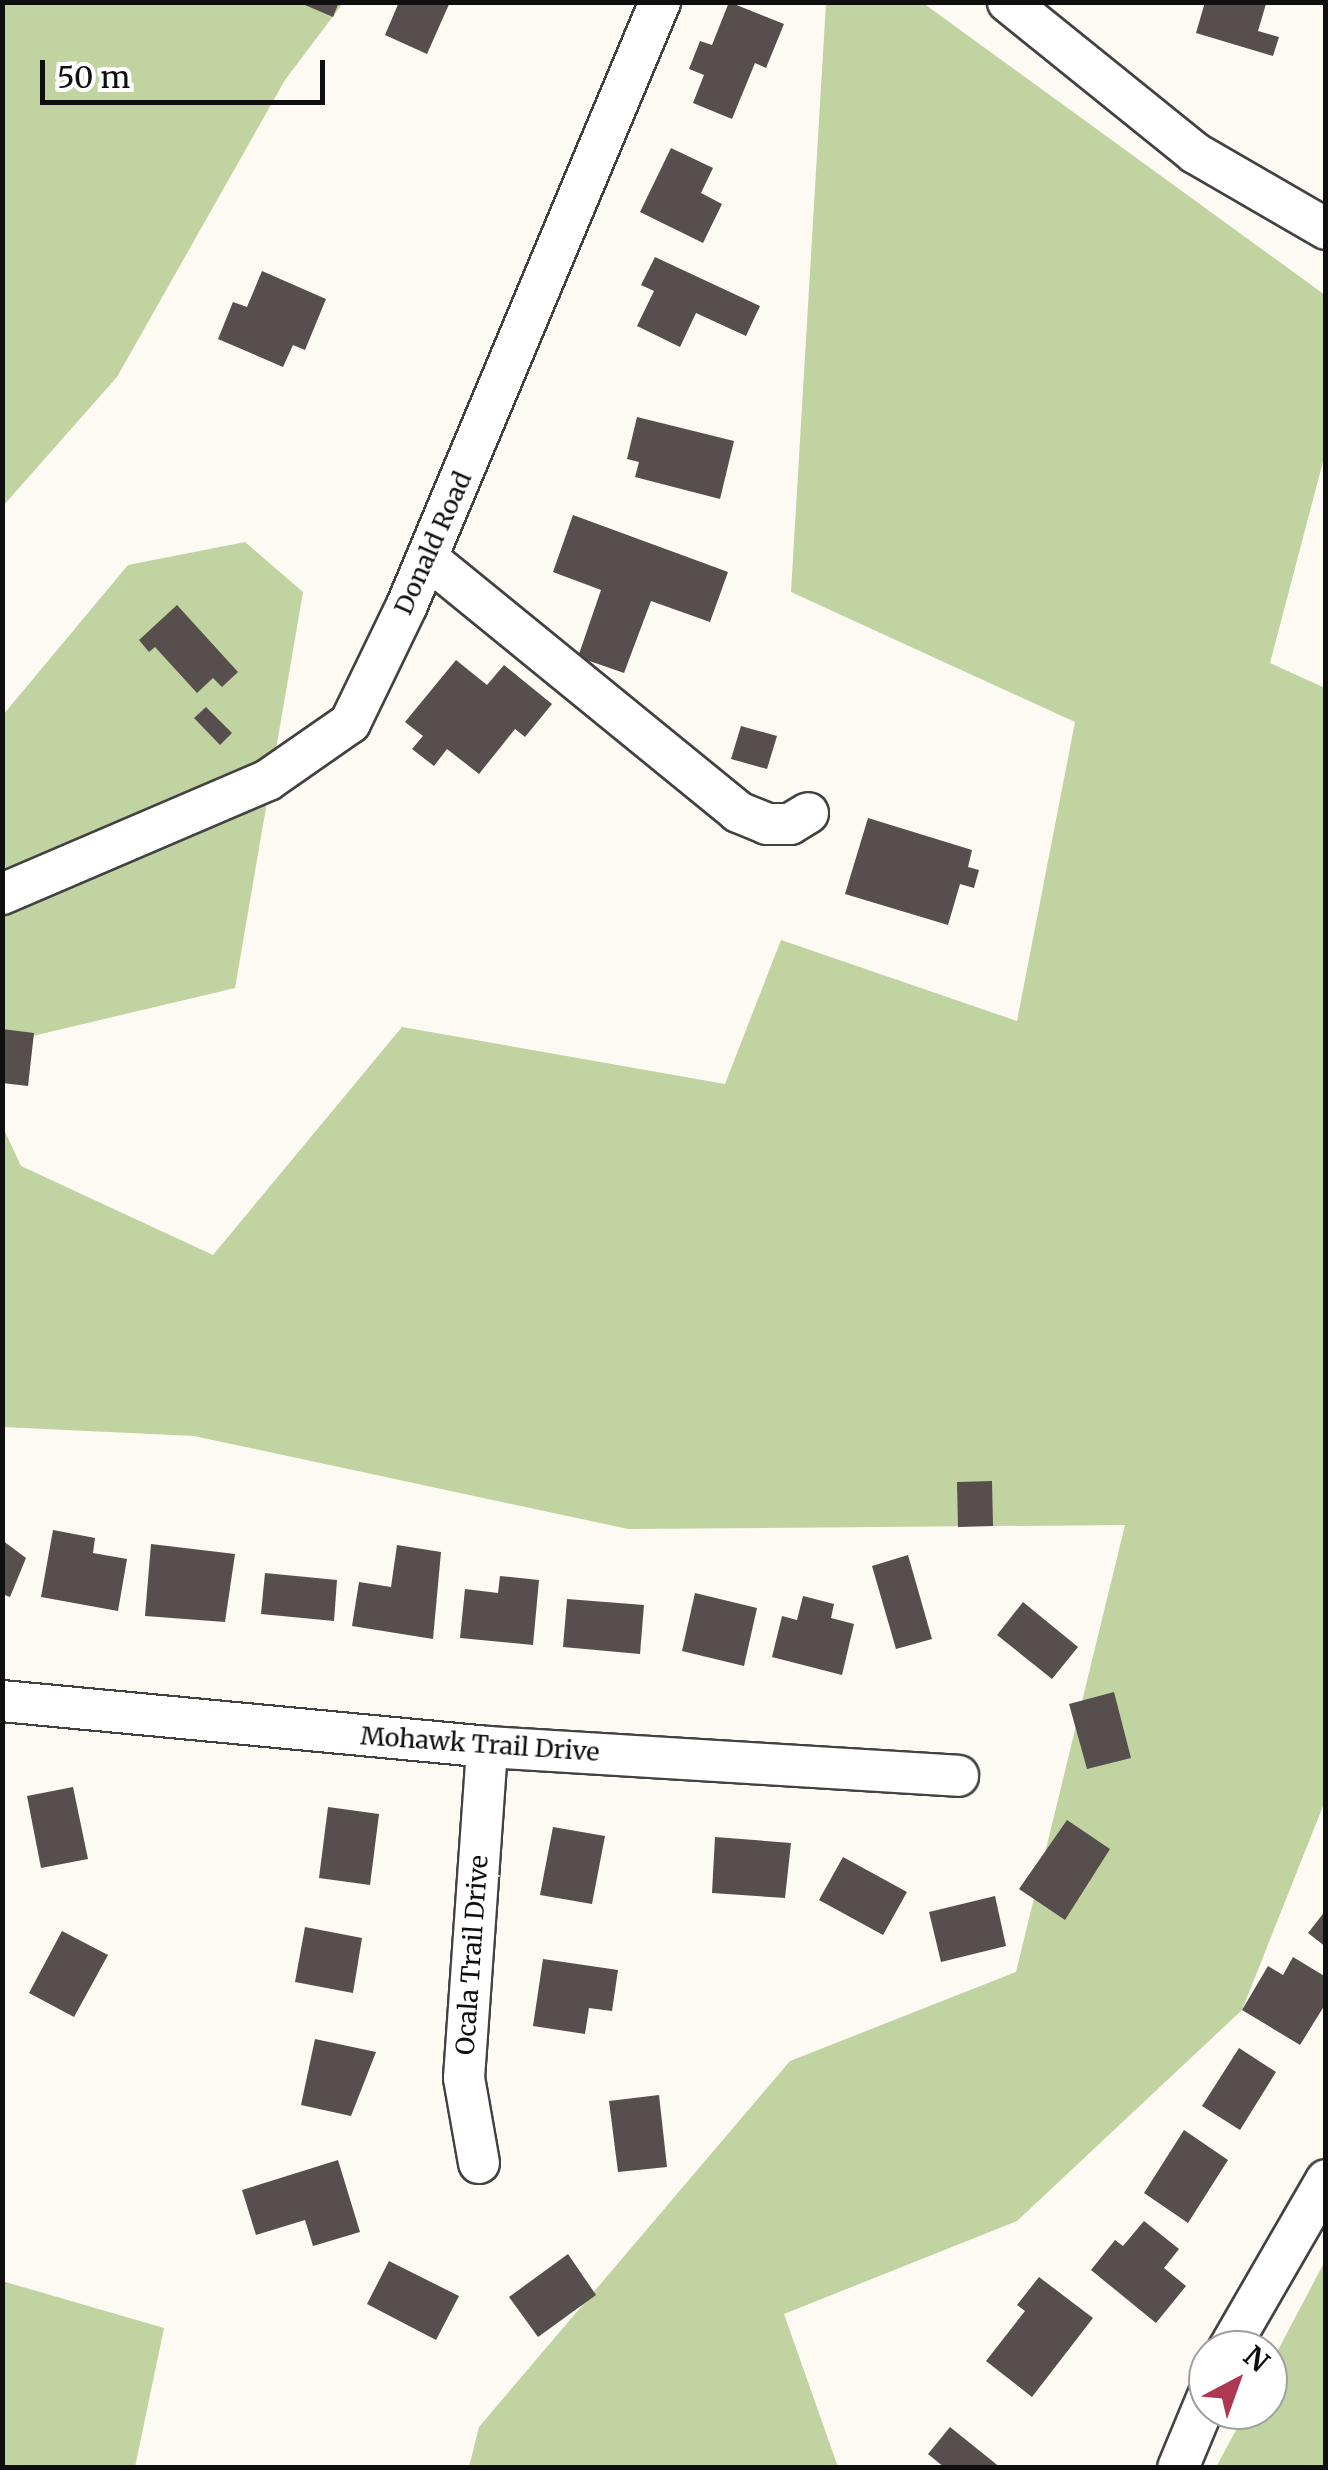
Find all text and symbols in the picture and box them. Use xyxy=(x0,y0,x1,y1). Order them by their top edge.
scale bar xyxy=(45,40,330,102)
text: 50 m xyxy=(57,58,130,96)
street label: Donald Road xyxy=(388,467,478,619)
street label: Mohawk Trail Drive xyxy=(359,1721,601,1767)
street label: Ocala Trail Drive xyxy=(450,1854,494,2056)
north arrow xyxy=(1188,2330,1288,2430)
text: N xyxy=(1236,2338,1277,2380)

